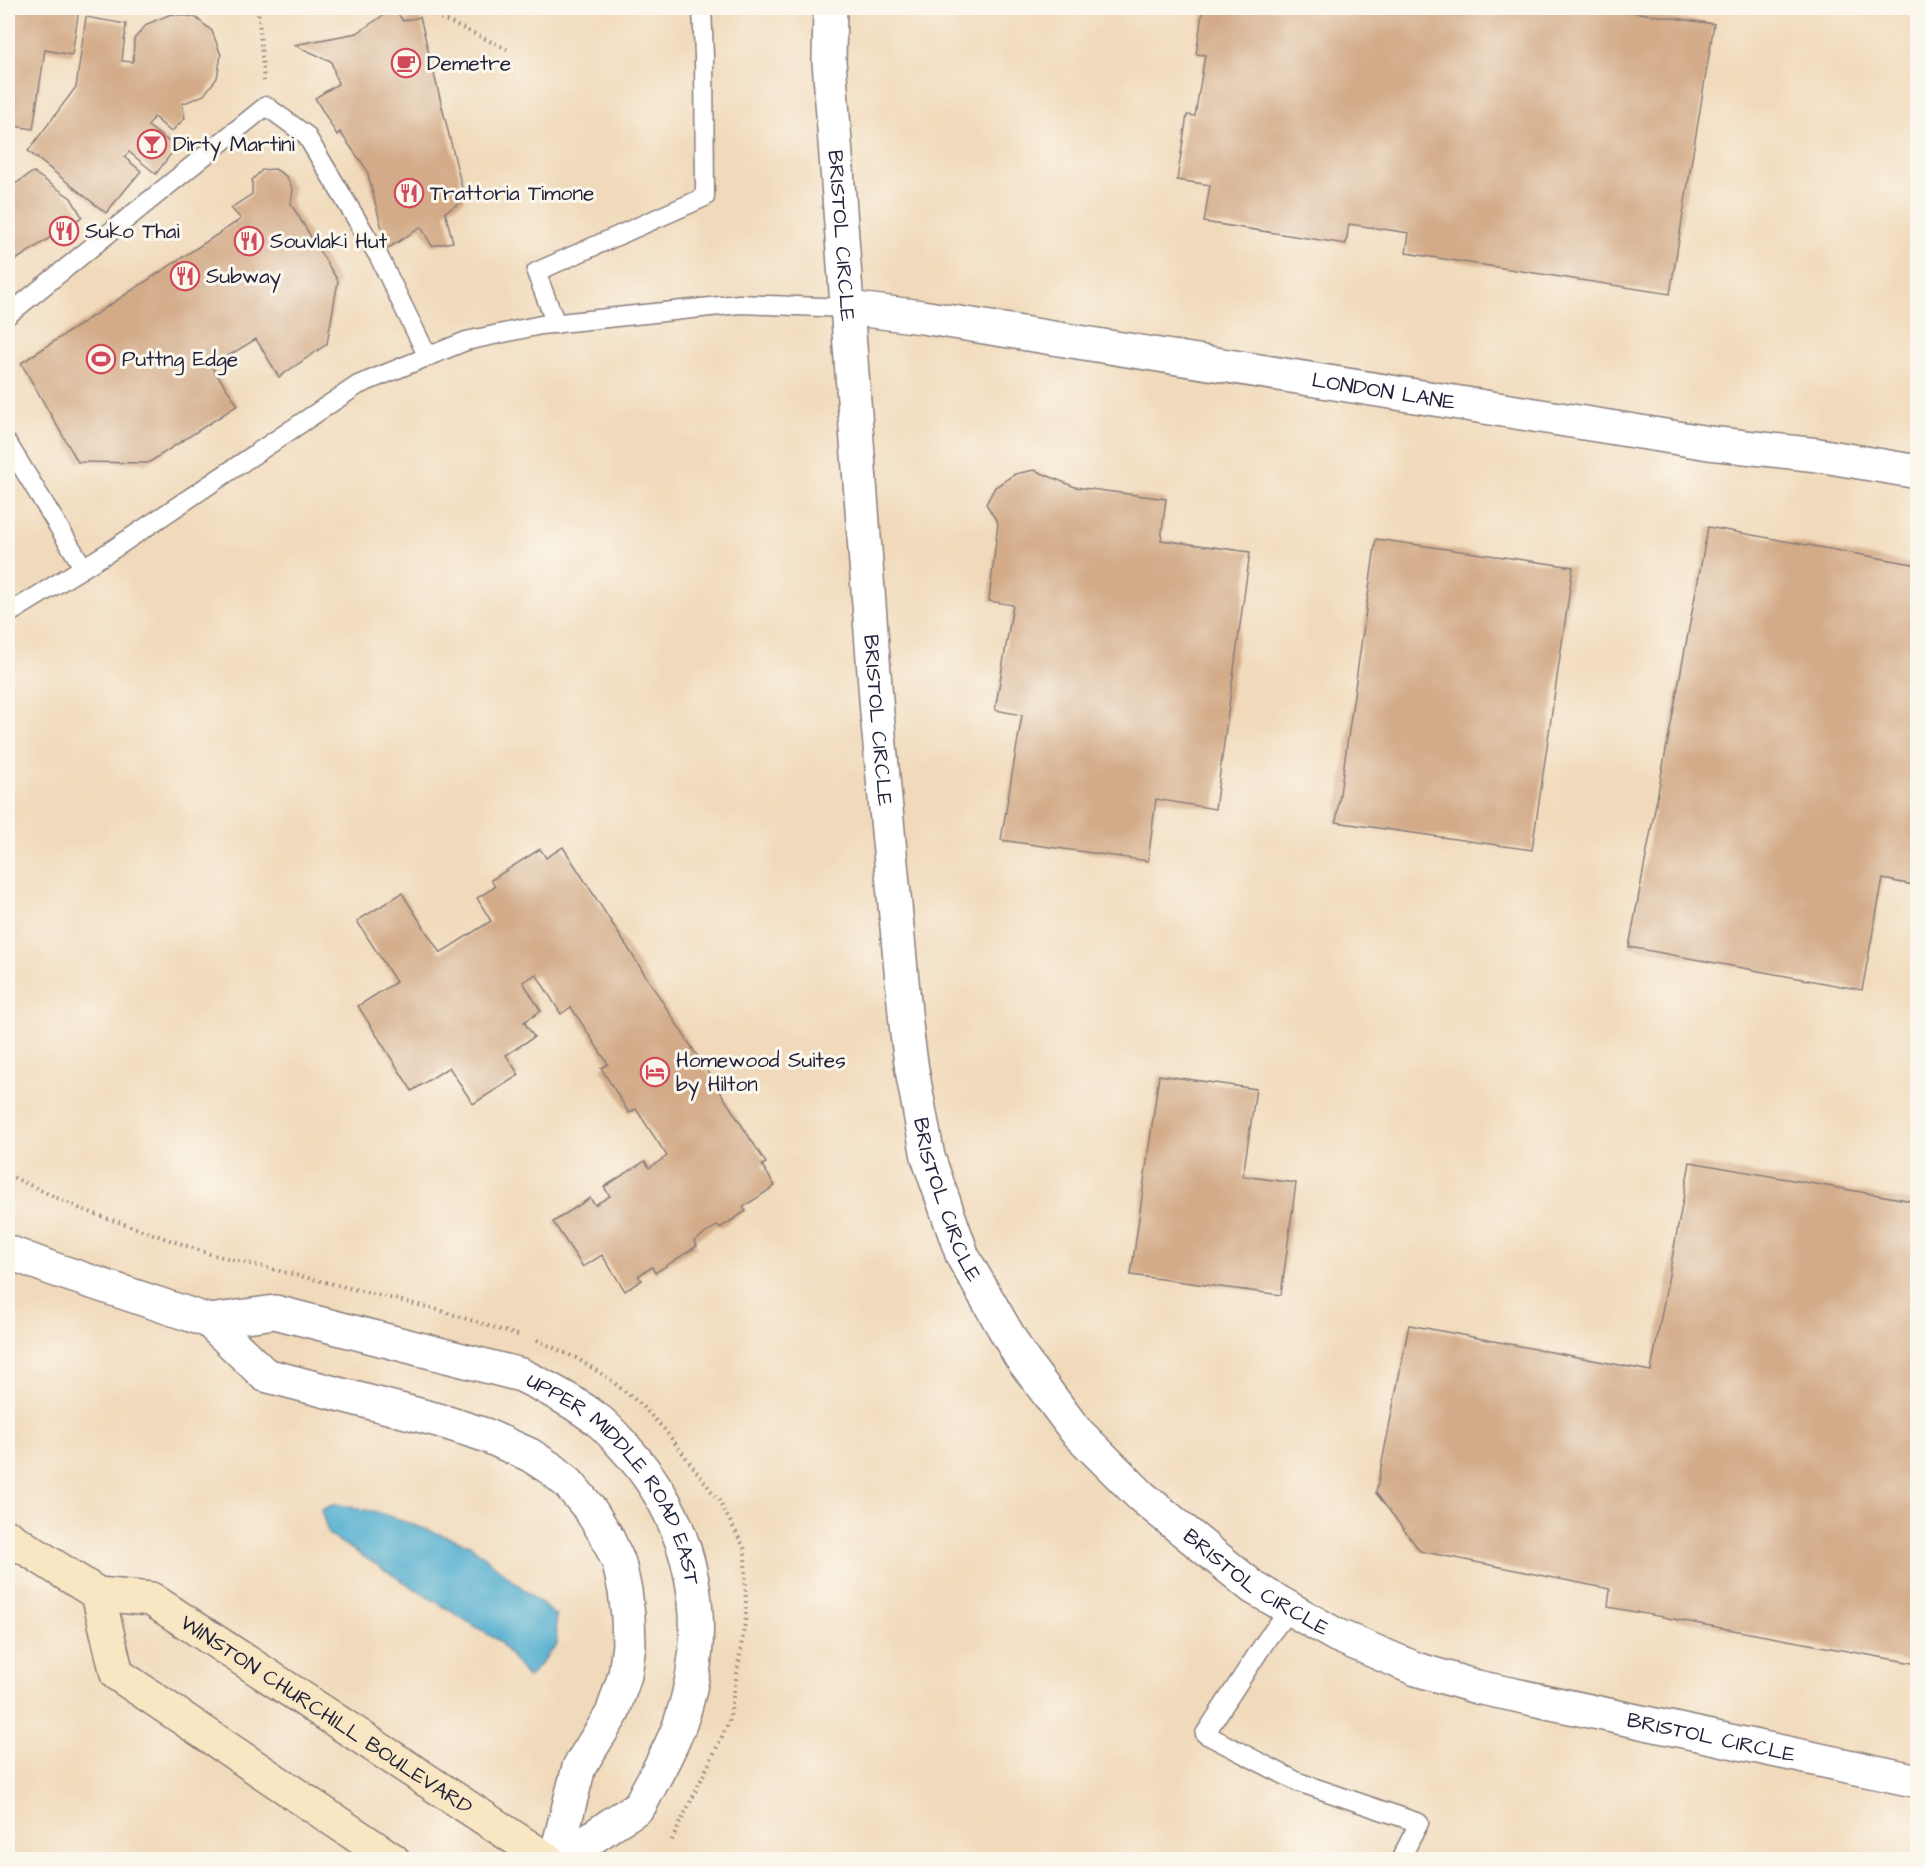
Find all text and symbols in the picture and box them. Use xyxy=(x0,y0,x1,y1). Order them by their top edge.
cafe icon: Demetre xyxy=(390,47,422,79)
place label: Demetre xyxy=(427,49,511,78)
bar icon: Dirty Martini xyxy=(136,128,168,160)
place label: Dirty Martini xyxy=(173,130,295,161)
street label: BRISTOL CIRCLE xyxy=(821,149,862,323)
restaurant icon: Trattoria Timone xyxy=(393,177,425,209)
place label: Trattoria Timone xyxy=(430,179,594,208)
restaurant icon: Suko Thai xyxy=(48,215,80,247)
place label: Suko Thai xyxy=(85,217,180,246)
restaurant icon: Souvlaki Hut xyxy=(233,225,265,257)
place label: Souvlaki Hut xyxy=(270,227,388,256)
restaurant icon: Subway xyxy=(169,260,201,292)
place label: Subway xyxy=(206,262,282,293)
sports icon: Puttng Edge xyxy=(85,343,117,375)
place label: Puttng Edge xyxy=(122,345,238,376)
street label: LONDON LANE xyxy=(1310,366,1458,417)
street label: BRISTOL CIRCLE xyxy=(856,634,900,808)
place label: Homewood Suites by Hilton xyxy=(676,1046,846,1101)
hotel icon: Homewood Suites by Hilton xyxy=(639,1056,671,1088)
street label: BRISTOL CIRCLE xyxy=(906,1115,988,1287)
street label: UPPER MIDDLE ROAD EAST xyxy=(522,1366,707,1588)
street label: BRISTOL CIRCLE xyxy=(1177,1522,1335,1643)
street label: WINSTON CHURCHILL BOULEVARD xyxy=(175,1608,478,1822)
street label: BRISTOL CIRCLE xyxy=(1624,1705,1799,1770)

